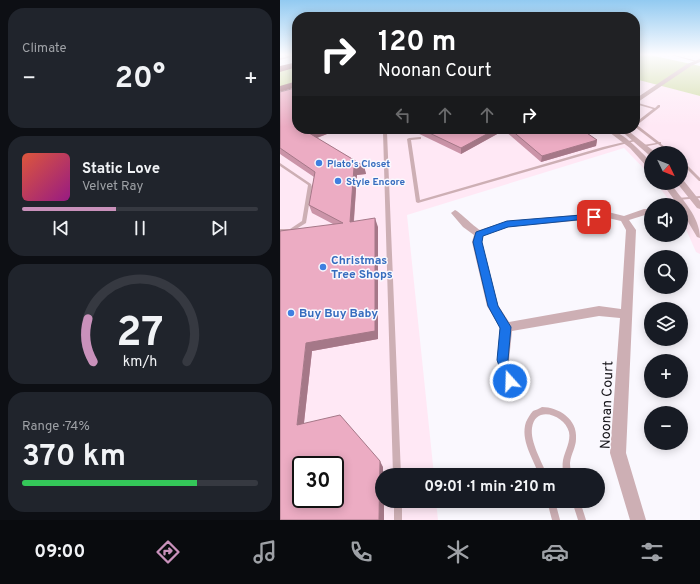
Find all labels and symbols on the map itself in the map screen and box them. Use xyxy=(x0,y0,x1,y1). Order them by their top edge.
north arrow xyxy=(644,146,688,190)
marker: Plato's Closet xyxy=(314,158,324,168)
place label: Plato's Closet xyxy=(327,158,390,171)
marker: Style Encore xyxy=(333,176,343,186)
place label: Style Encore xyxy=(346,176,405,189)
pin xyxy=(577,200,611,234)
place label: Christmas Tree Shops xyxy=(331,253,393,283)
marker: Christmas Tree Shops xyxy=(318,262,328,272)
place label: Buy Buy Baby xyxy=(299,306,378,322)
marker: Buy Buy Baby xyxy=(286,308,296,318)
position arrow xyxy=(489,360,531,402)
street label: Noonan Court xyxy=(597,361,618,449)
speed limit sign: 30 xyxy=(292,456,344,508)

